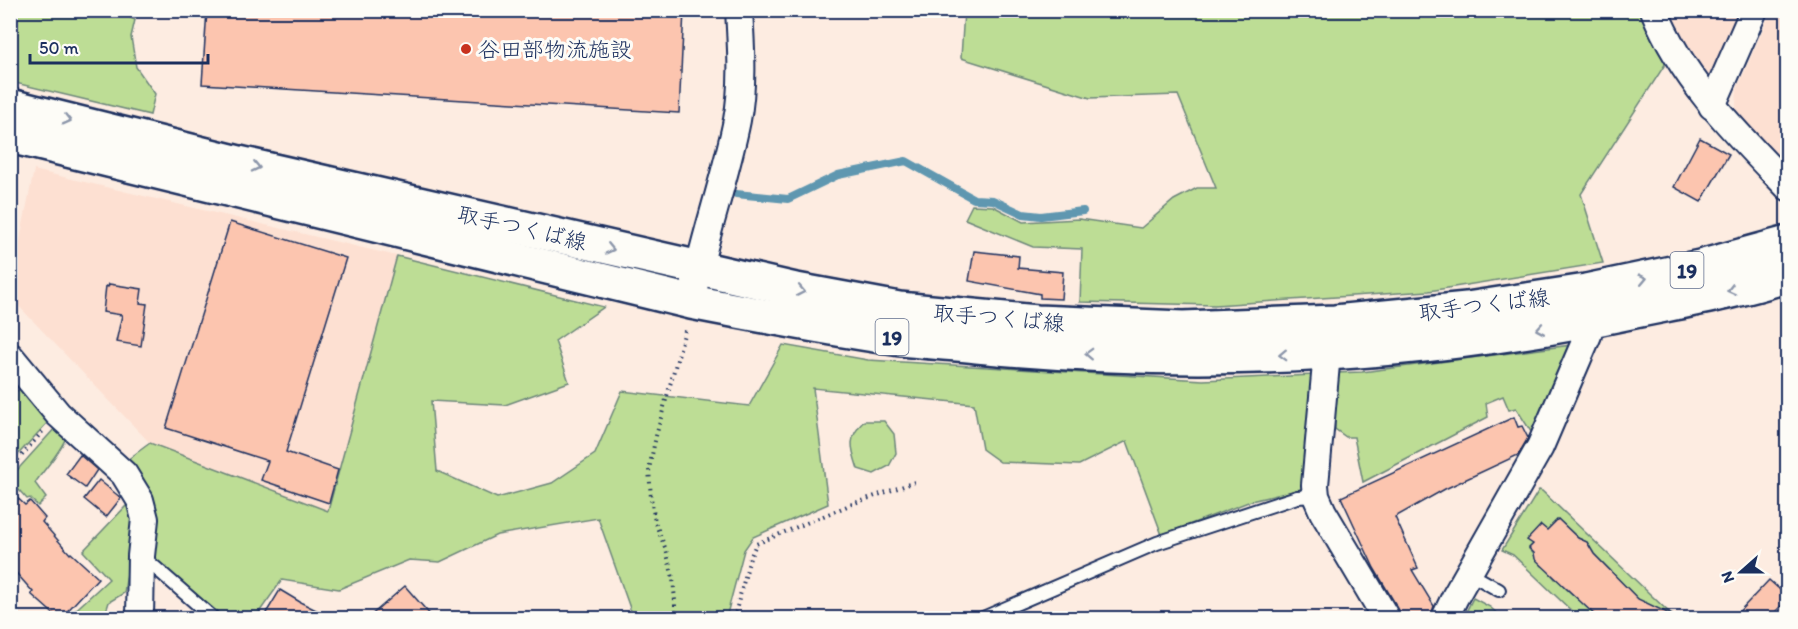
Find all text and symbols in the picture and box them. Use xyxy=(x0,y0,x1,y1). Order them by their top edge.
scale bar xyxy=(30,27,208,65)
place label: 谷田部物流施設 xyxy=(478,36,632,63)
text: 50 m xyxy=(39,37,79,59)
marker: 谷田部物流施設 xyxy=(459,42,473,56)
one-way arrow xyxy=(61,113,72,125)
one-way arrow xyxy=(251,160,261,173)
street label: 取手つくば線 xyxy=(455,200,589,256)
one-way arrow xyxy=(605,241,615,254)
road number: 19 xyxy=(1670,252,1704,288)
one-way arrow xyxy=(1638,273,1648,286)
one-way arrow xyxy=(1726,282,1736,295)
one-way arrow xyxy=(795,284,805,297)
street label: 取手つくば線 xyxy=(1417,284,1551,326)
street label: 取手つくば線 xyxy=(932,299,1066,337)
road number: 19 xyxy=(876,319,908,355)
one-way arrow xyxy=(1535,323,1545,335)
one-way arrow xyxy=(1084,348,1093,360)
one-way arrow xyxy=(1279,349,1288,361)
north arrow xyxy=(1711,542,1771,602)
text: N xyxy=(1717,569,1738,586)

